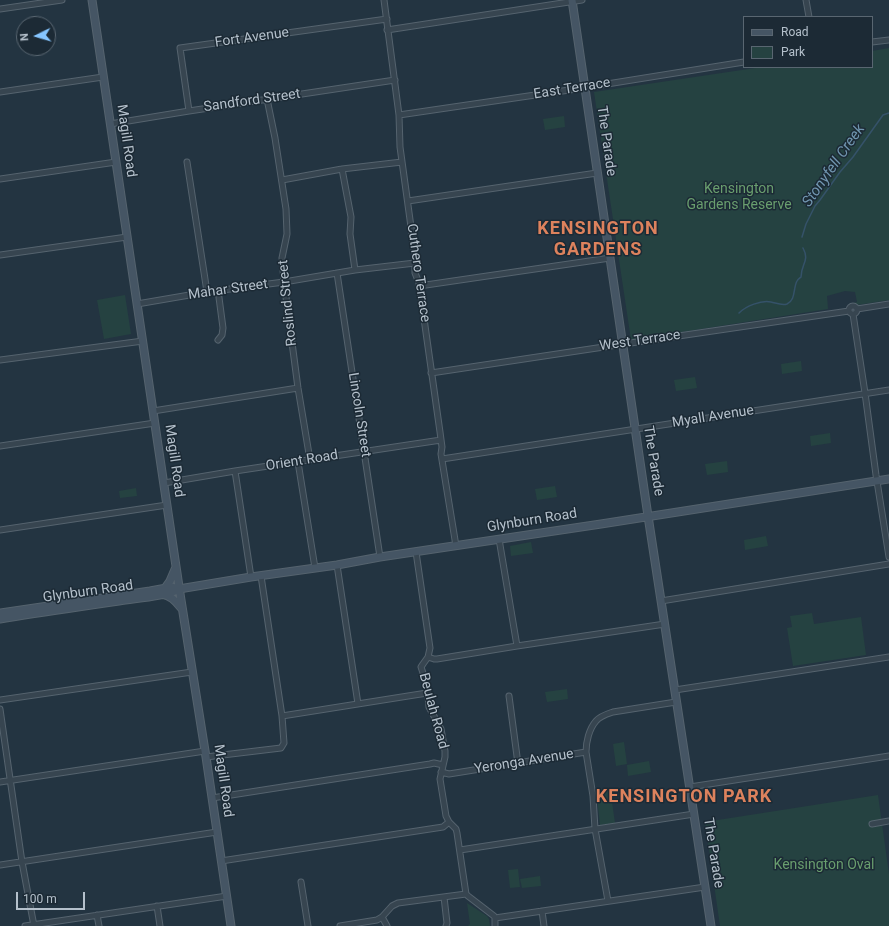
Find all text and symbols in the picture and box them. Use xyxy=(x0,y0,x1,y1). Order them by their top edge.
north arrow xyxy=(16,16,56,56)
legend xyxy=(743,16,873,68)
street label: Fort Avenue xyxy=(214,24,290,52)
text: Road xyxy=(781,25,809,39)
text: N xyxy=(18,33,31,41)
text: Park xyxy=(781,45,805,59)
street label: East Terrace xyxy=(532,75,612,103)
street label: Sandford Street xyxy=(203,86,301,116)
street label: Magill Road xyxy=(113,103,139,179)
street label: The Parade xyxy=(593,105,619,177)
water label: Stonyfell Creek xyxy=(799,121,869,211)
park label: Kensington Gardens Reserve xyxy=(686,181,792,214)
district label: KENSINGTON GARDENS xyxy=(537,218,659,260)
street label: Cuthero Terrace xyxy=(403,223,433,323)
street label: Roslind Street xyxy=(275,259,301,347)
street label: Mahar Street xyxy=(187,276,269,304)
street label: West Terrace xyxy=(598,327,682,355)
street label: Lincoln Street xyxy=(344,371,374,459)
street label: Myall Avenue xyxy=(671,402,755,432)
street label: Magill Road xyxy=(161,423,187,499)
street label: The Parade xyxy=(639,425,667,497)
street label: Orient Road xyxy=(265,447,339,475)
street label: Glynburn Road xyxy=(486,506,578,536)
street label: Glynburn Road xyxy=(42,577,134,607)
street label: Beulah Road xyxy=(415,671,451,751)
street label: Magill Road xyxy=(210,743,236,819)
street label: Yeronga Avenue xyxy=(473,746,575,778)
district label: KENSINGTON PARK xyxy=(596,786,772,808)
street label: The Parade xyxy=(699,817,727,889)
park label: Kensington Oval xyxy=(774,857,874,873)
scale bar xyxy=(18,884,87,910)
text: 100 m xyxy=(23,892,57,906)

